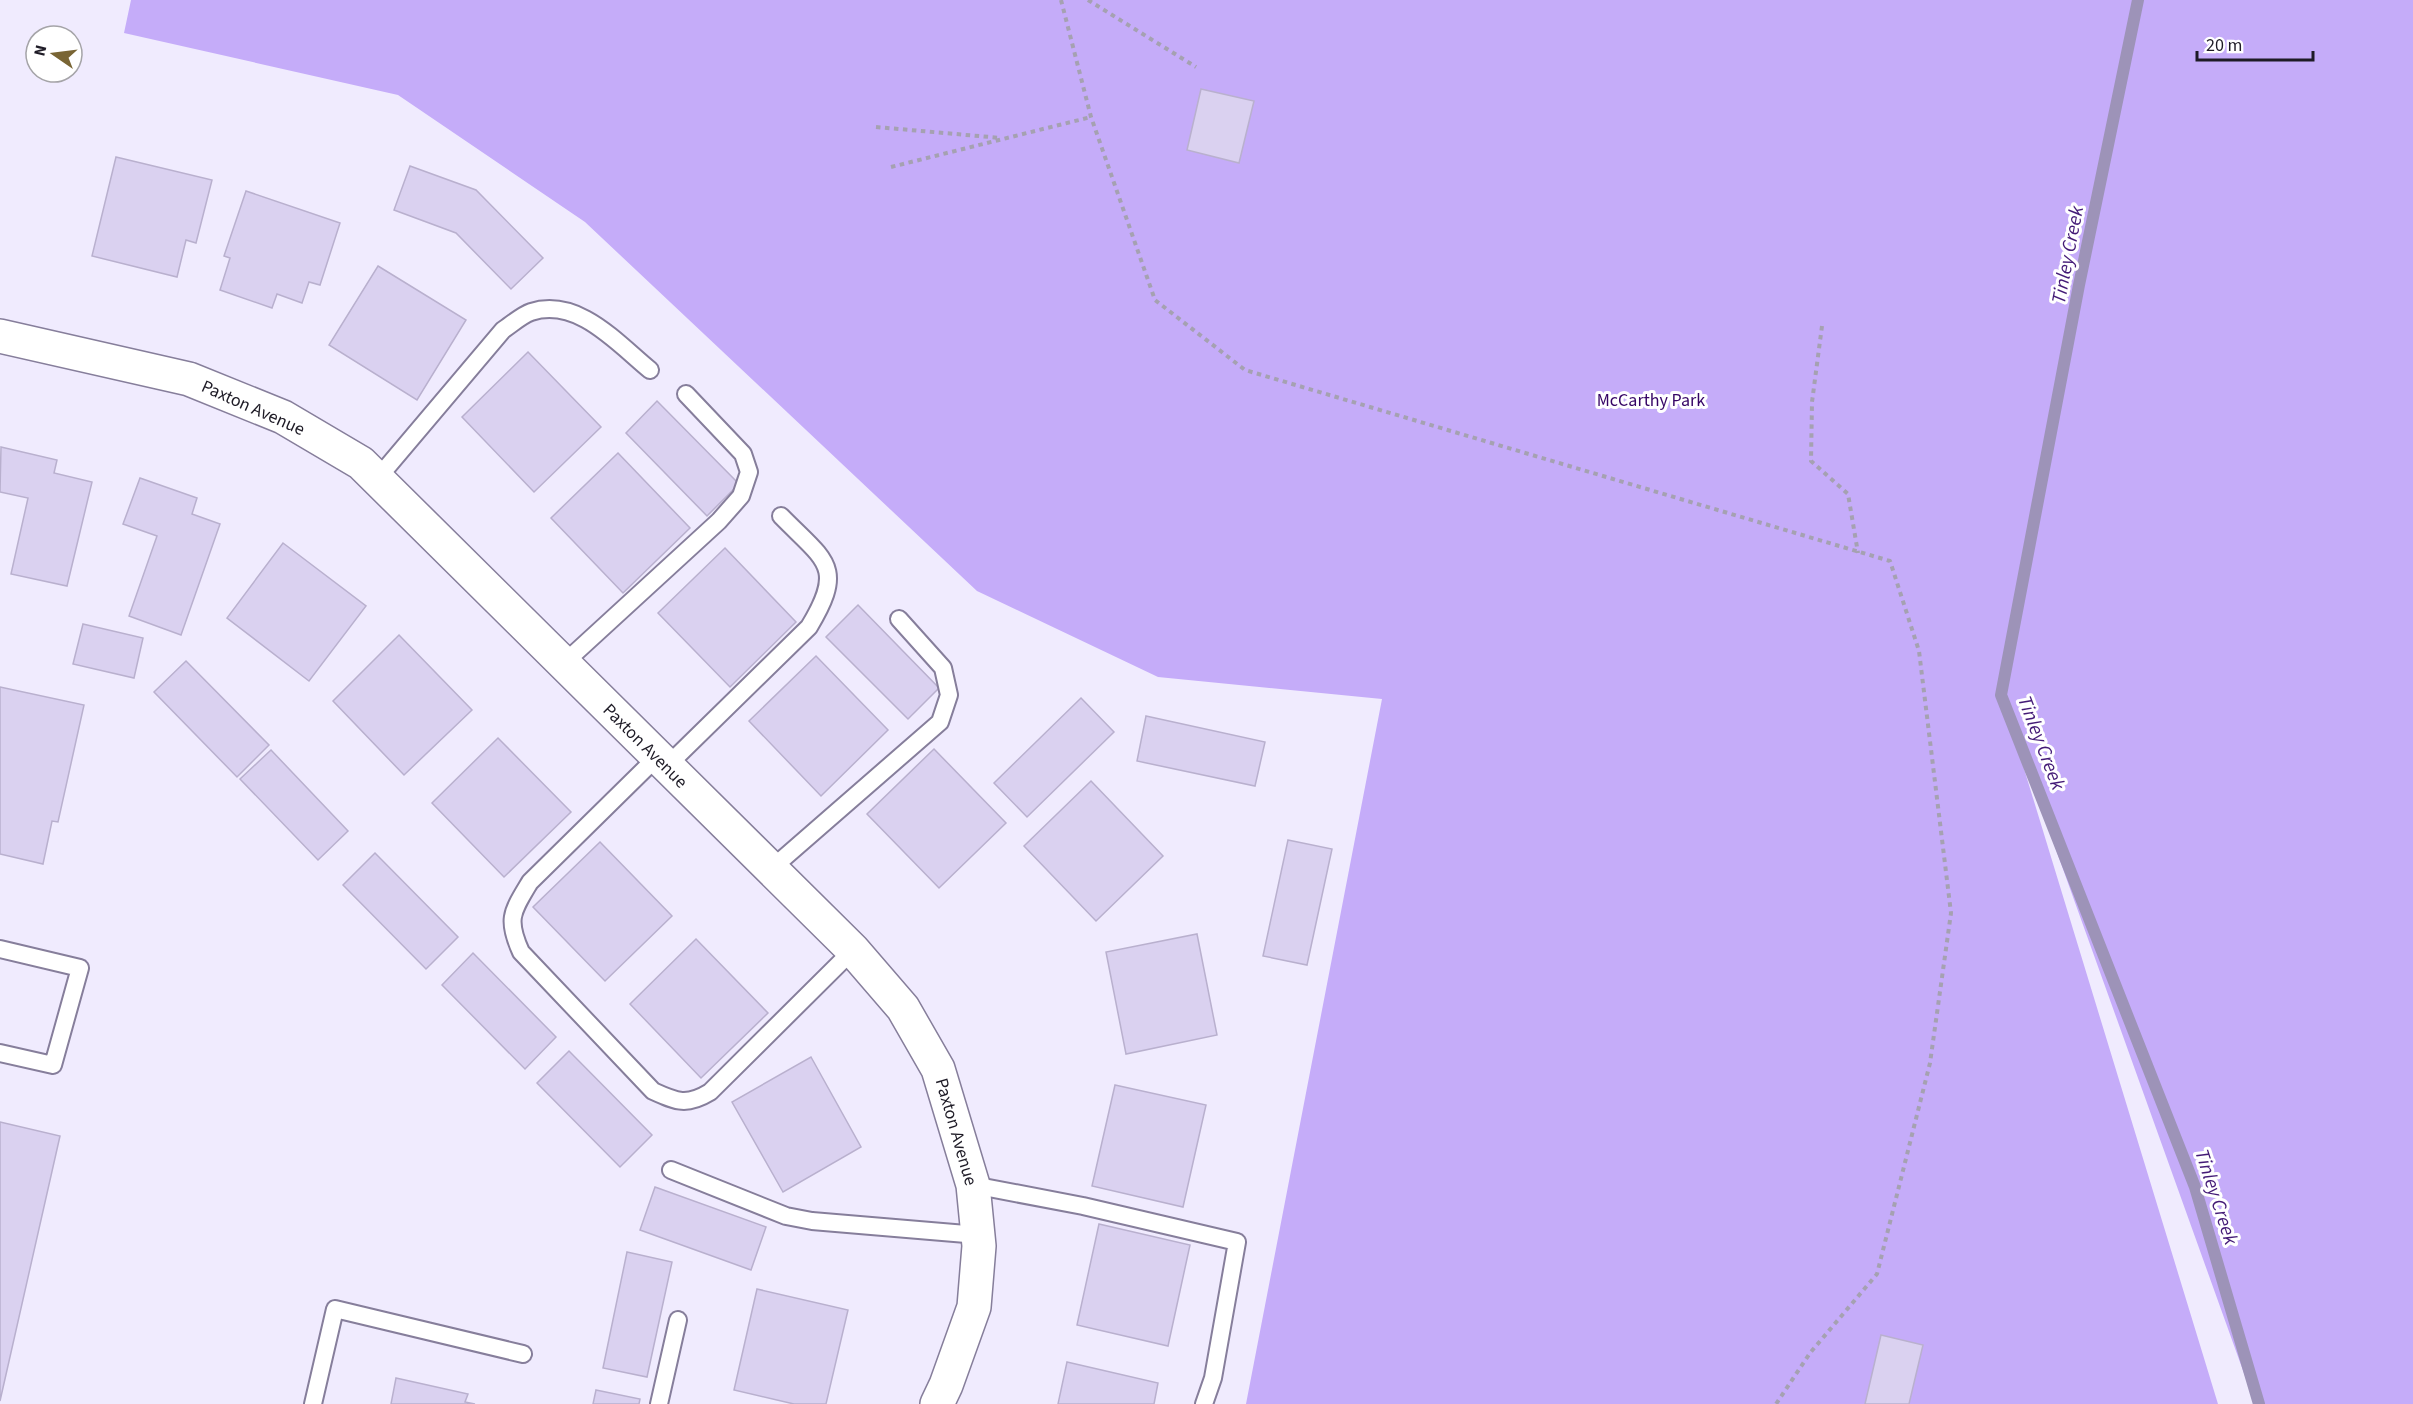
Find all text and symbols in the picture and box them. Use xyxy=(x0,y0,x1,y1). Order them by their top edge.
north arrow xyxy=(24,24,84,84)
scale bar xyxy=(2197,24,2312,62)
text: 20 m xyxy=(2206,33,2242,58)
text: N xyxy=(28,43,52,58)
water label: Tinley Creek xyxy=(2045,203,2091,306)
street label: Paxton Avenue xyxy=(197,374,309,442)
park label: McCarthy Park xyxy=(1597,388,1705,413)
water label: Tinley Creek xyxy=(2010,692,2072,795)
street label: Paxton Avenue xyxy=(597,698,693,794)
street label: Paxton Avenue xyxy=(929,1075,983,1189)
water label: Tinley Creek xyxy=(2187,1146,2245,1249)

